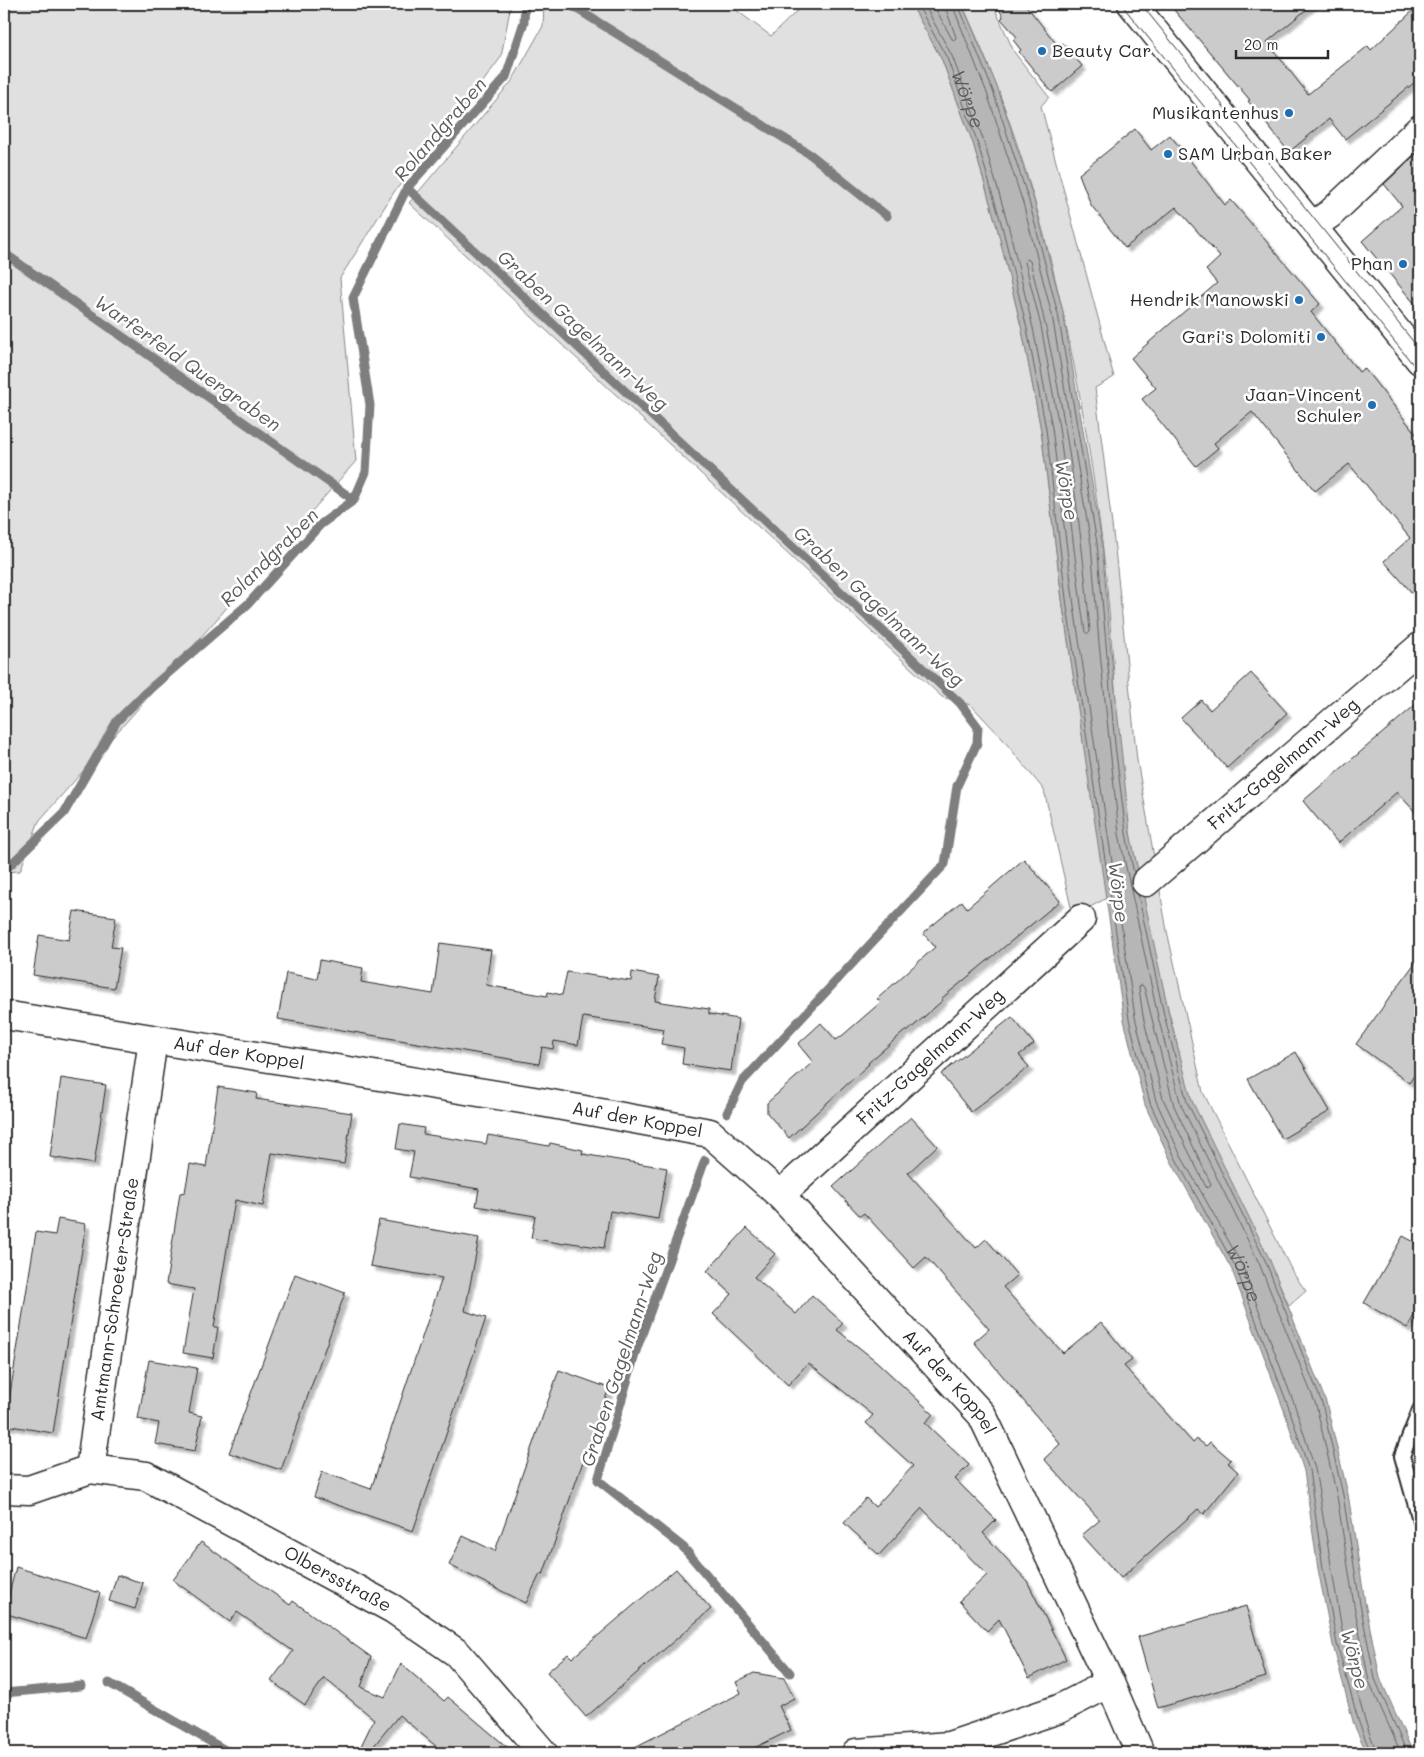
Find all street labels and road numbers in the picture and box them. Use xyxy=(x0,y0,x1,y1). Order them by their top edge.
street label: Fritz-Gagelmann-Weg xyxy=(1202,692,1363,835)
street label: Fritz-Gagelmann-Weg xyxy=(851,983,1008,1130)
street label: Auf der Koppel xyxy=(172,1030,306,1075)
street label: Auf der Koppel xyxy=(570,1095,705,1142)
street label: Amtmann-Schroeter-Straße xyxy=(84,1176,144,1423)
street label: Auf der Koppel xyxy=(898,1324,1002,1438)
street label: Olbersstraße xyxy=(280,1540,396,1617)

